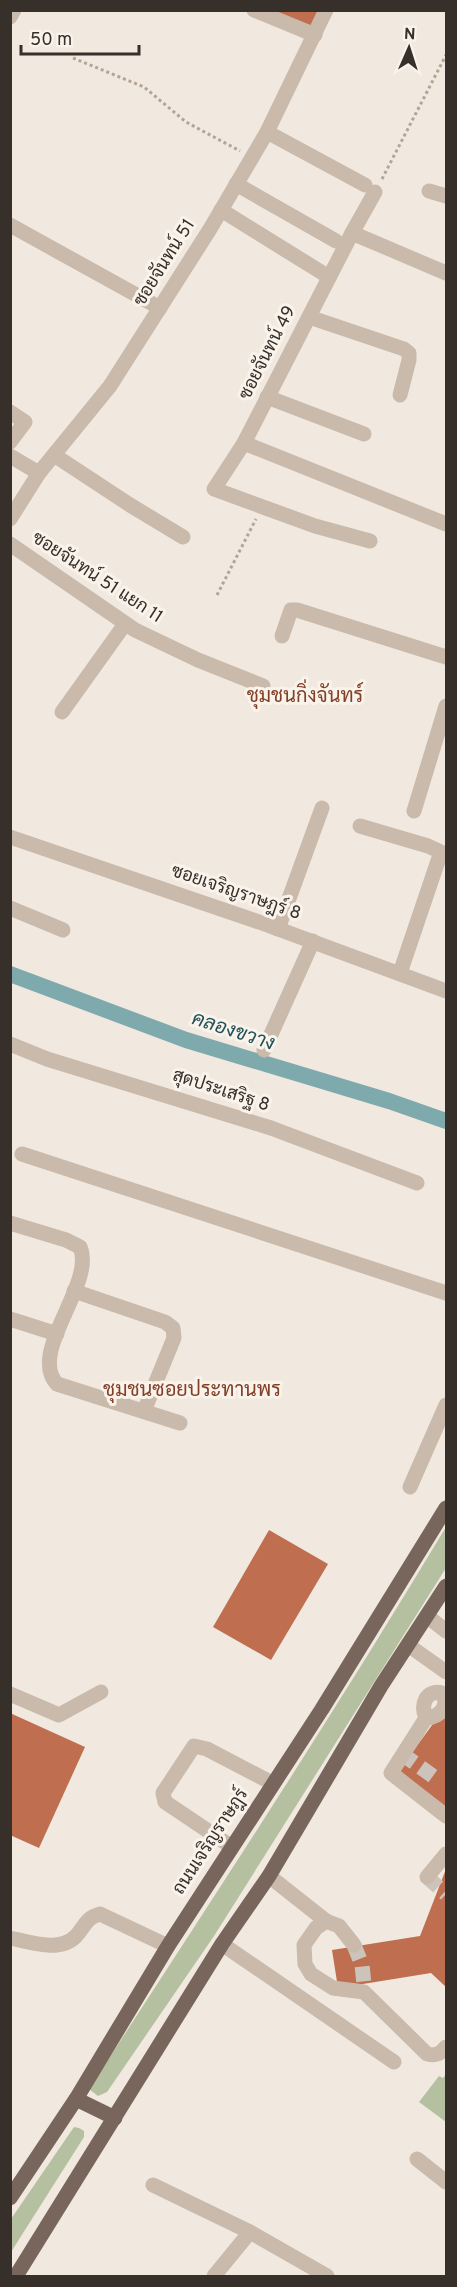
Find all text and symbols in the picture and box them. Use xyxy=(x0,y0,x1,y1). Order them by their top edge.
scale bar xyxy=(21,18,140,56)
north arrow xyxy=(379,18,439,78)
text: N xyxy=(403,25,416,45)
text: 50 m xyxy=(30,29,72,52)
street label: ซอยจันทน์ 51 xyxy=(127,213,201,311)
street label: ซอยจันทน์ 49 xyxy=(232,301,302,404)
street label: ซอยจันทน์ 51 แยก 11 xyxy=(27,524,169,629)
district label: ชุมชนกิ่งจันทร์ xyxy=(247,679,363,710)
street label: ซอยเจริญราษฎร์ 8 xyxy=(168,857,305,926)
water label: คลองขวาง xyxy=(188,1006,278,1058)
street label: สุดประเสริฐ 8 xyxy=(169,1064,273,1118)
district label: ชุมชนซอยประทานพร xyxy=(103,1378,281,1404)
street label: ถนนเจริญราษฎร์ xyxy=(166,1783,254,1899)

